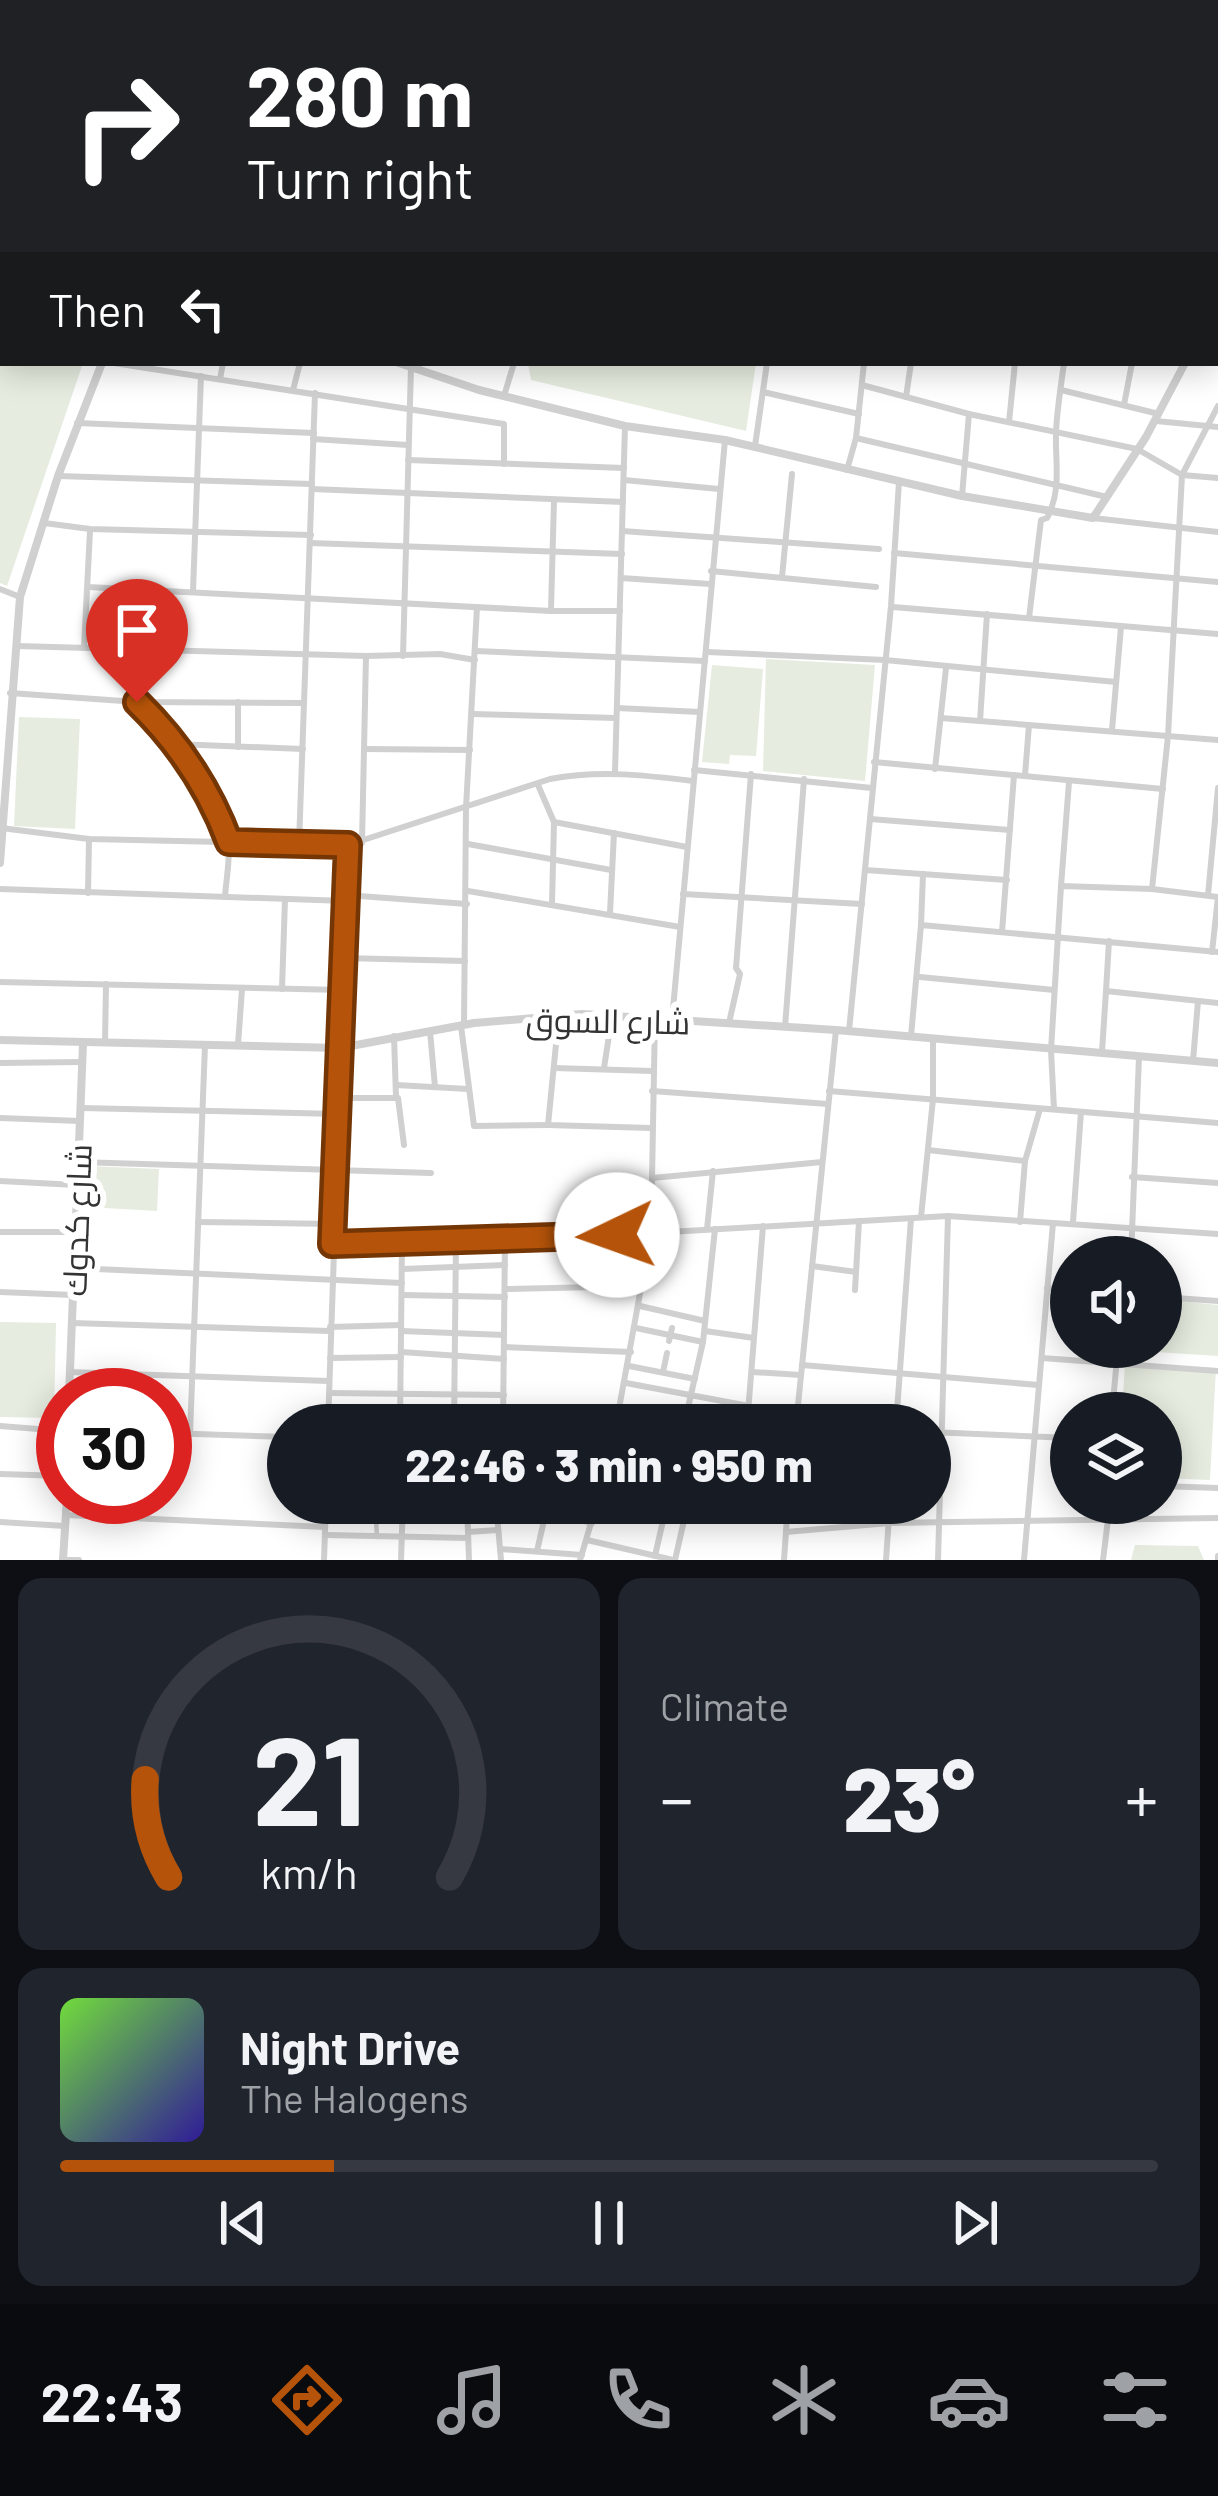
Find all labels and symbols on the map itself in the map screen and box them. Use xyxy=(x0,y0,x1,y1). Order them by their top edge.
pin xyxy=(86,579,188,702)
street label: شارع السوق xyxy=(525,999,691,1045)
street label: شارع كدوك xyxy=(53,1143,103,1297)
position arrow xyxy=(554,1172,680,1298)
speed limit sign: 30 xyxy=(36,1368,192,1524)

